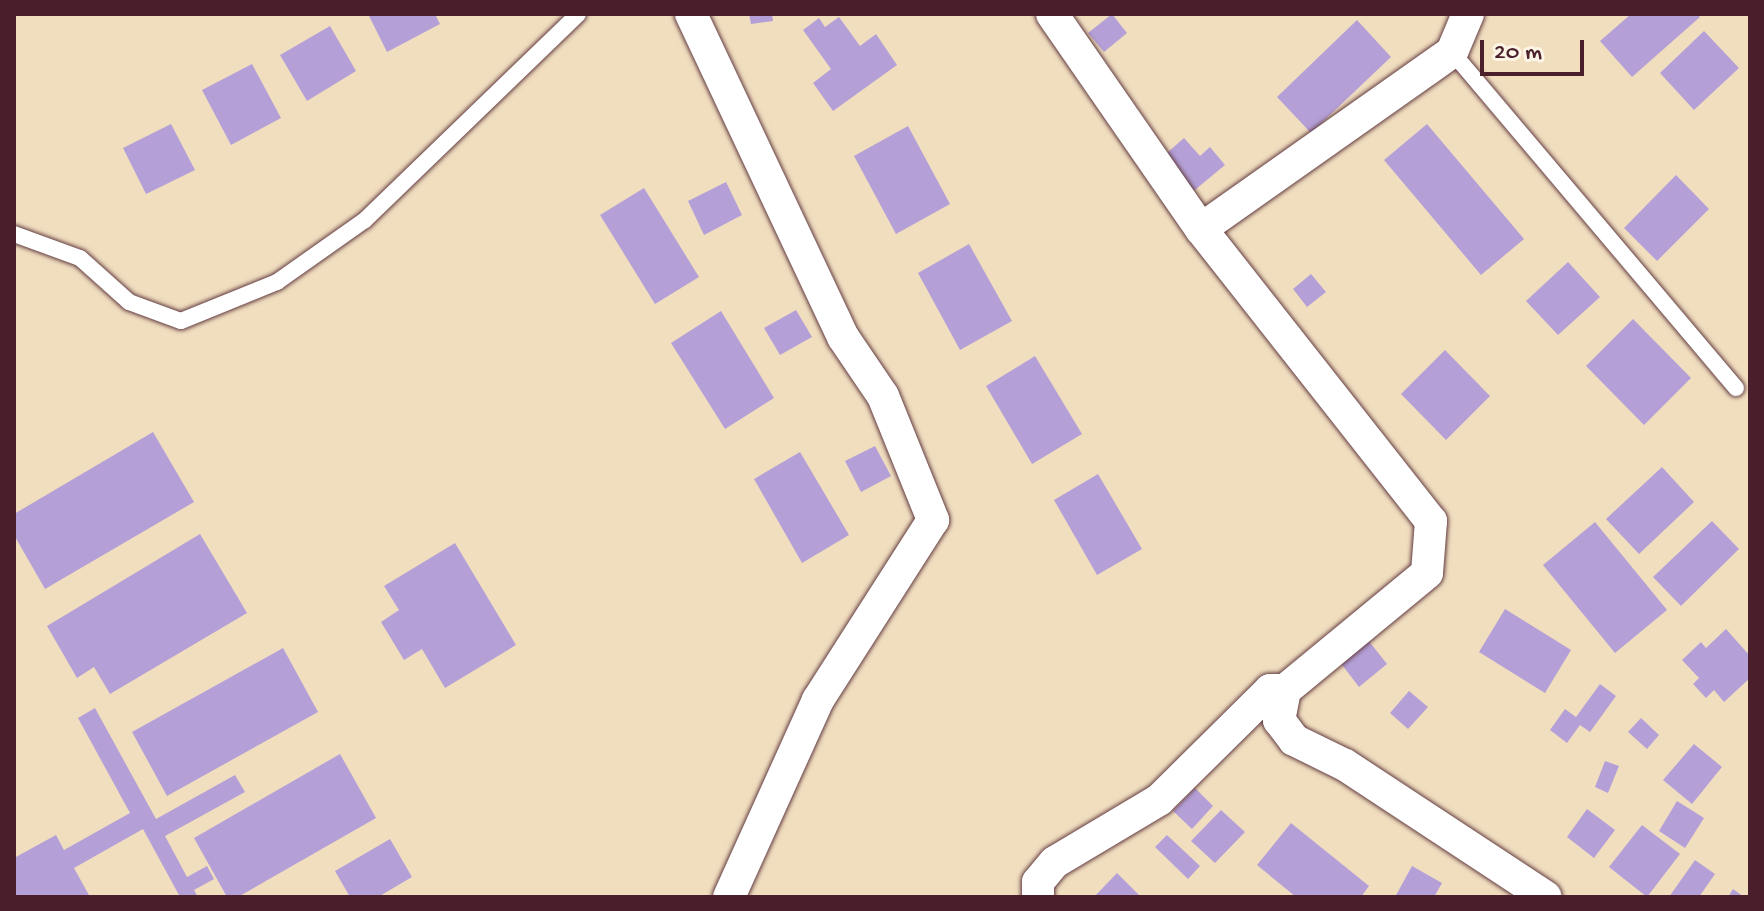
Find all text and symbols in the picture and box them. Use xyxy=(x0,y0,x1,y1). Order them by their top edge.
scale bar xyxy=(1484,24,1588,74)
text: 20 m xyxy=(1494,39,1542,68)

